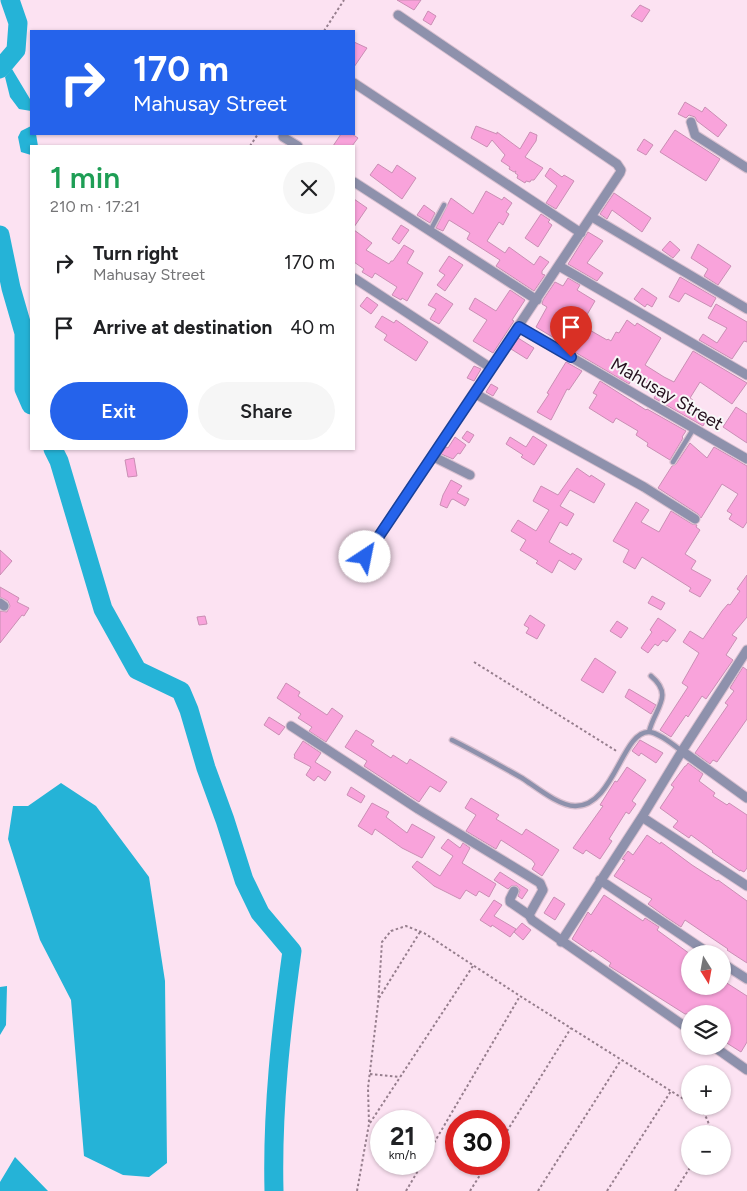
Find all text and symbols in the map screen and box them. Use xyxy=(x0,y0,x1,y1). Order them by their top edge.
text: 170 m xyxy=(133,48,229,90)
icon: right xyxy=(50,50,115,115)
text: Mahusay Street xyxy=(133,90,287,117)
text: 1 min xyxy=(50,159,120,196)
button: close xyxy=(283,162,335,214)
text: 210 m · 17:21 xyxy=(50,197,140,216)
text: Turn right xyxy=(93,242,179,265)
icon: right xyxy=(50,249,78,277)
text: 170 m xyxy=(284,251,335,274)
text: Mahusay Street xyxy=(93,265,205,284)
pin xyxy=(550,306,592,357)
icon: arrive xyxy=(557,313,585,341)
icon: arrive xyxy=(50,314,78,342)
text: Arrive at destination xyxy=(93,316,272,339)
text: 40 m xyxy=(290,316,335,339)
street label: Mahusay Street xyxy=(607,353,727,435)
button: Exit xyxy=(50,382,188,440)
button: Share xyxy=(198,382,335,440)
position arrow xyxy=(338,530,390,582)
north arrow xyxy=(681,945,731,995)
map controls xyxy=(681,945,731,1175)
button: layers xyxy=(681,1005,731,1055)
button: + xyxy=(681,1065,731,1115)
speed limit sign: 30 xyxy=(445,1110,510,1175)
text: 21 xyxy=(390,1121,415,1151)
button: − xyxy=(681,1125,731,1175)
text: km/h xyxy=(389,1148,416,1162)

